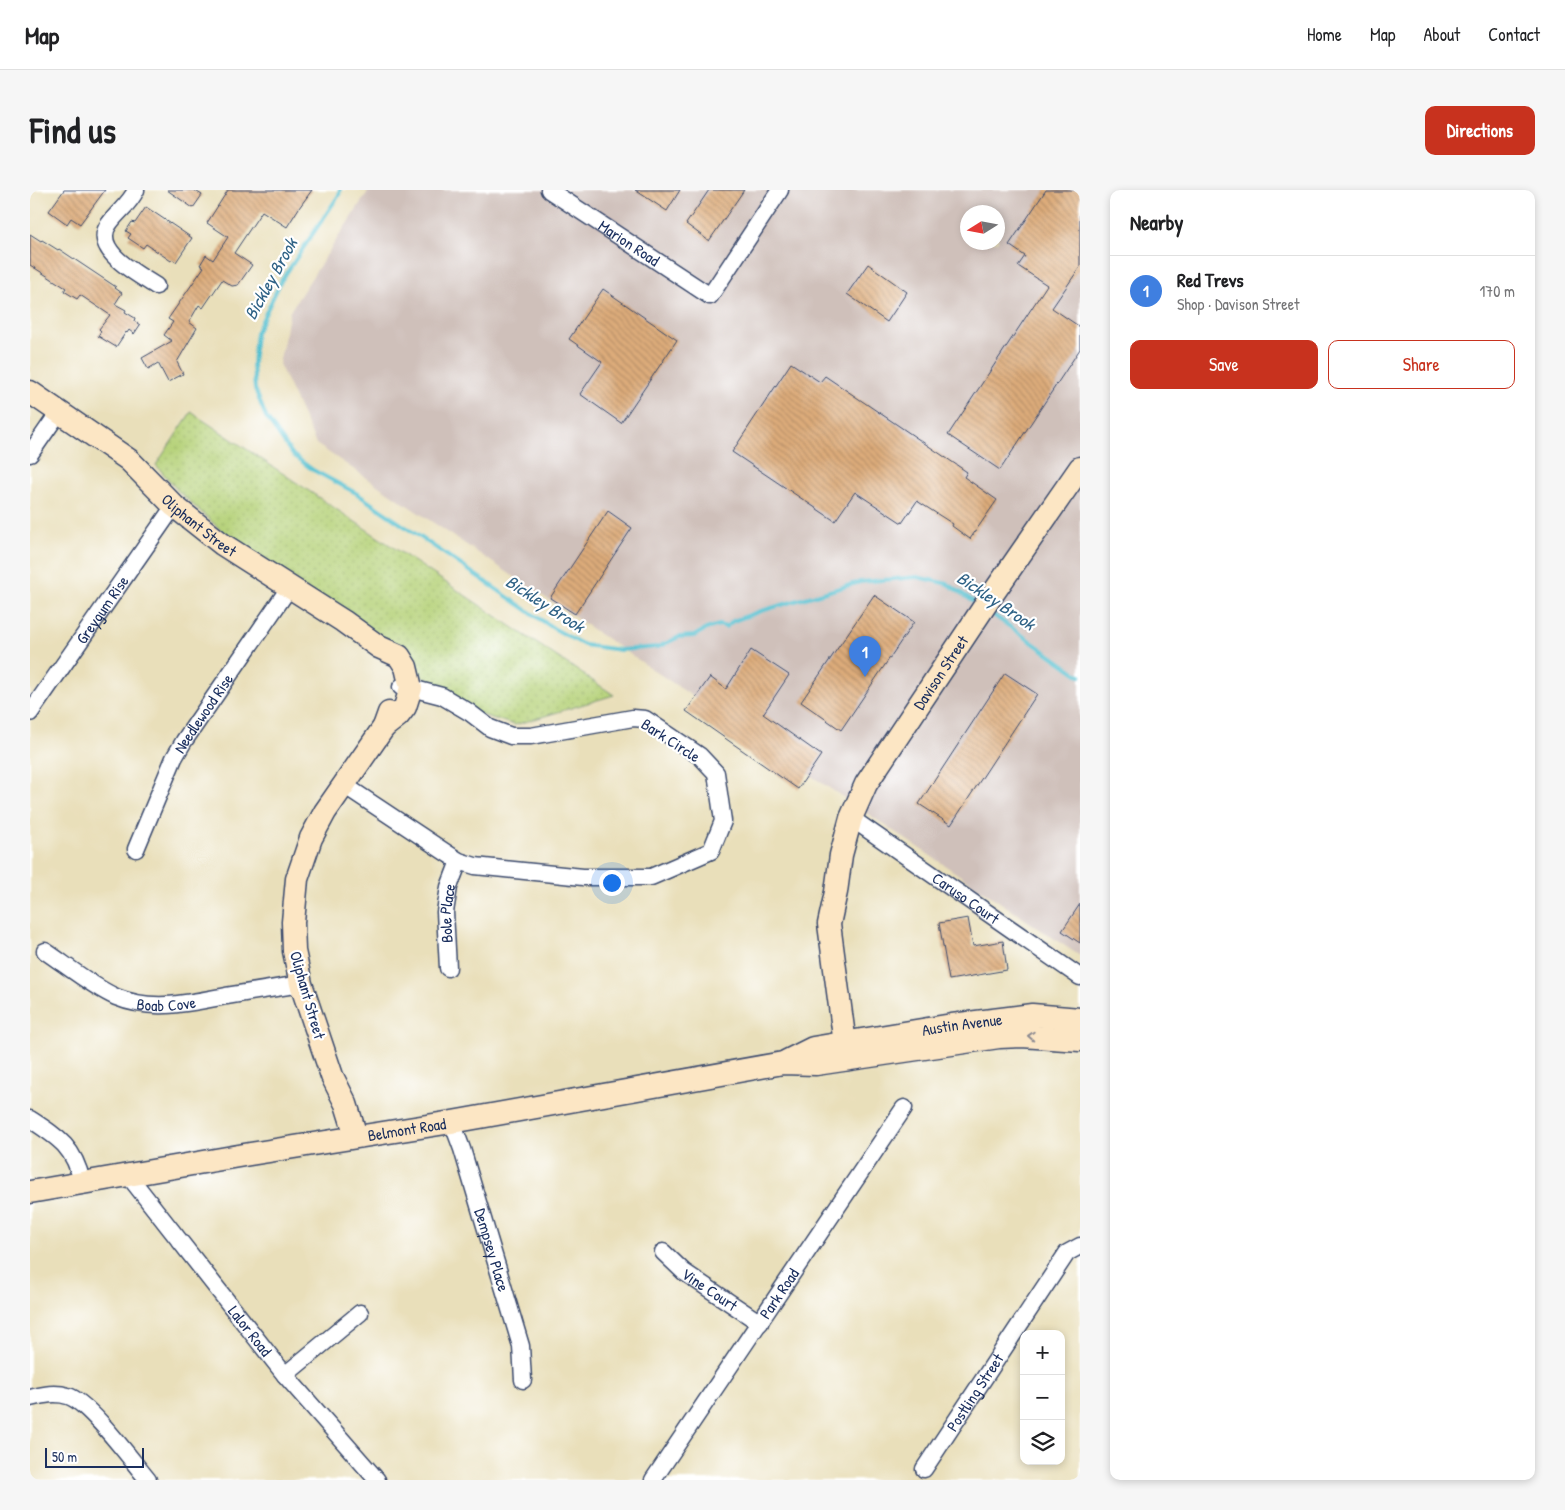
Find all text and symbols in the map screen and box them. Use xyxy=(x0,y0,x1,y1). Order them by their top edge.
text: Map xyxy=(25,19,59,51)
text: Home xyxy=(1307,22,1342,47)
text: Map xyxy=(1370,22,1395,47)
text: About xyxy=(1423,22,1460,47)
text: Contact xyxy=(1488,22,1540,47)
button: Directions xyxy=(1425,106,1535,155)
text: Find us xyxy=(30,107,116,154)
north arrow xyxy=(960,205,1005,250)
text: Nearby xyxy=(1130,208,1183,237)
street label: Marion Road xyxy=(594,215,664,271)
water label: Bickley Brook xyxy=(238,232,304,324)
text: Red Trevs xyxy=(1177,267,1244,293)
text: 1 xyxy=(1143,280,1149,302)
text: 170 m xyxy=(1480,280,1515,302)
text: Shop · Davison Street xyxy=(1177,293,1300,315)
button: Save xyxy=(1130,340,1318,389)
button: Share xyxy=(1328,340,1515,389)
street label: Oliphant Street xyxy=(157,489,241,562)
water label: Bickley Brook xyxy=(952,565,1042,637)
water label: Bickley Brook xyxy=(501,569,591,639)
street label: Greygum Rise xyxy=(71,571,134,648)
street label: Davison Street xyxy=(908,631,973,714)
pin: 1 xyxy=(849,636,881,677)
street label: Needlewood Rise xyxy=(168,669,238,757)
street label: Bark Circle xyxy=(637,713,705,768)
street label: Caruso Court xyxy=(928,867,1004,929)
your location xyxy=(599,870,625,896)
street label: Bole Place xyxy=(434,879,461,943)
street label: Oliphant Street xyxy=(285,949,331,1042)
street label: Boab Cove xyxy=(135,991,198,1016)
street label: Austin Avenue xyxy=(920,1008,1004,1041)
one-way arrow xyxy=(1027,1031,1035,1042)
street label: Belmont Road xyxy=(366,1112,447,1146)
street label: Dempsey Place xyxy=(469,1206,515,1295)
street label: Vine Court xyxy=(677,1263,743,1316)
street label: Park Road xyxy=(754,1264,804,1323)
street label: Lalor Road xyxy=(223,1301,277,1361)
map controls xyxy=(1020,1330,1065,1465)
button: + xyxy=(1020,1330,1065,1375)
street label: Postling Street xyxy=(941,1349,1009,1435)
button: − xyxy=(1020,1375,1065,1420)
button: layers xyxy=(1020,1420,1065,1465)
scale bar xyxy=(45,1445,144,1468)
text: 50 m xyxy=(52,1447,77,1466)

